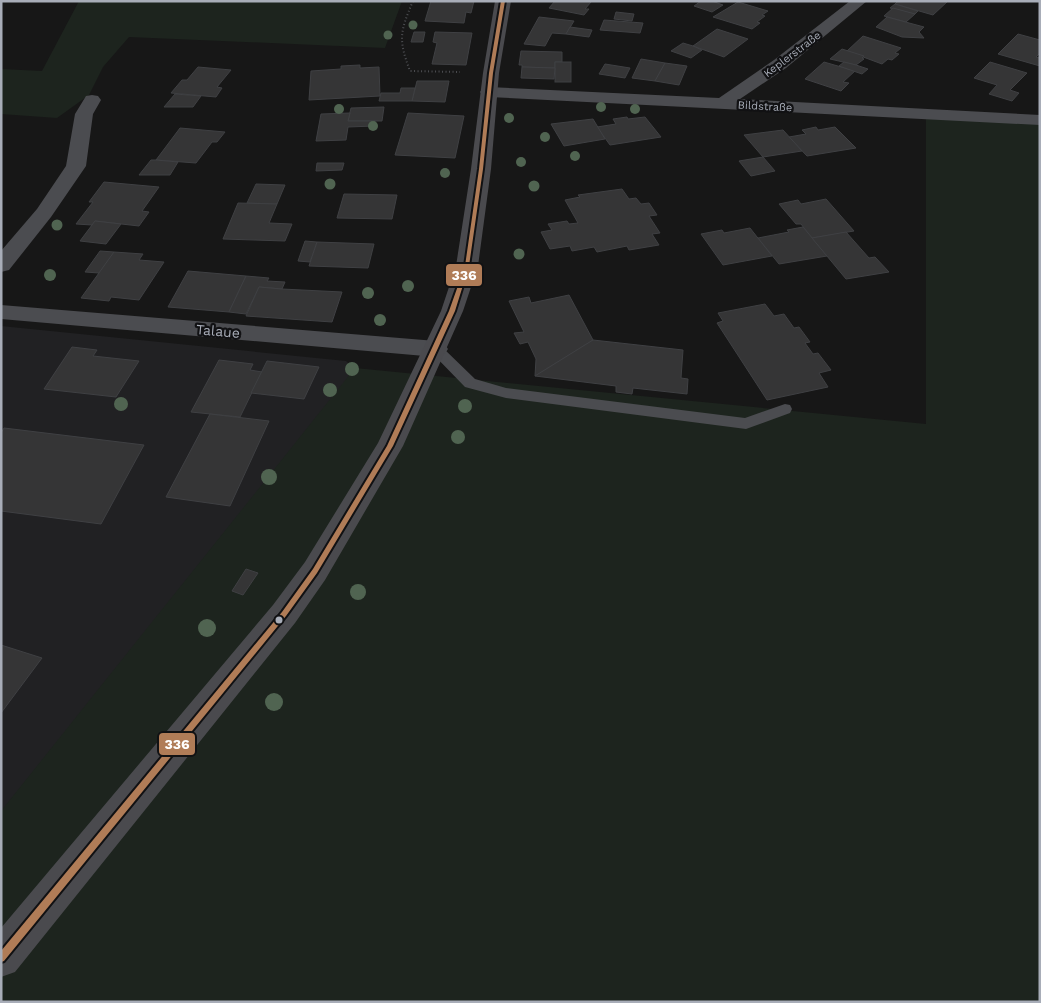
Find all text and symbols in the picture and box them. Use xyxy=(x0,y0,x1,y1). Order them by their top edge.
street label: Keplerstraße xyxy=(761,29,823,80)
street label: Bildstraße xyxy=(737,99,793,114)
line badge: 336 xyxy=(445,263,483,287)
text: 336 xyxy=(451,267,477,283)
street label: Talaue xyxy=(195,321,241,341)
unlabelled marker xyxy=(274,615,284,625)
line badge: 336 xyxy=(158,732,196,756)
text: 336 xyxy=(164,736,190,752)

